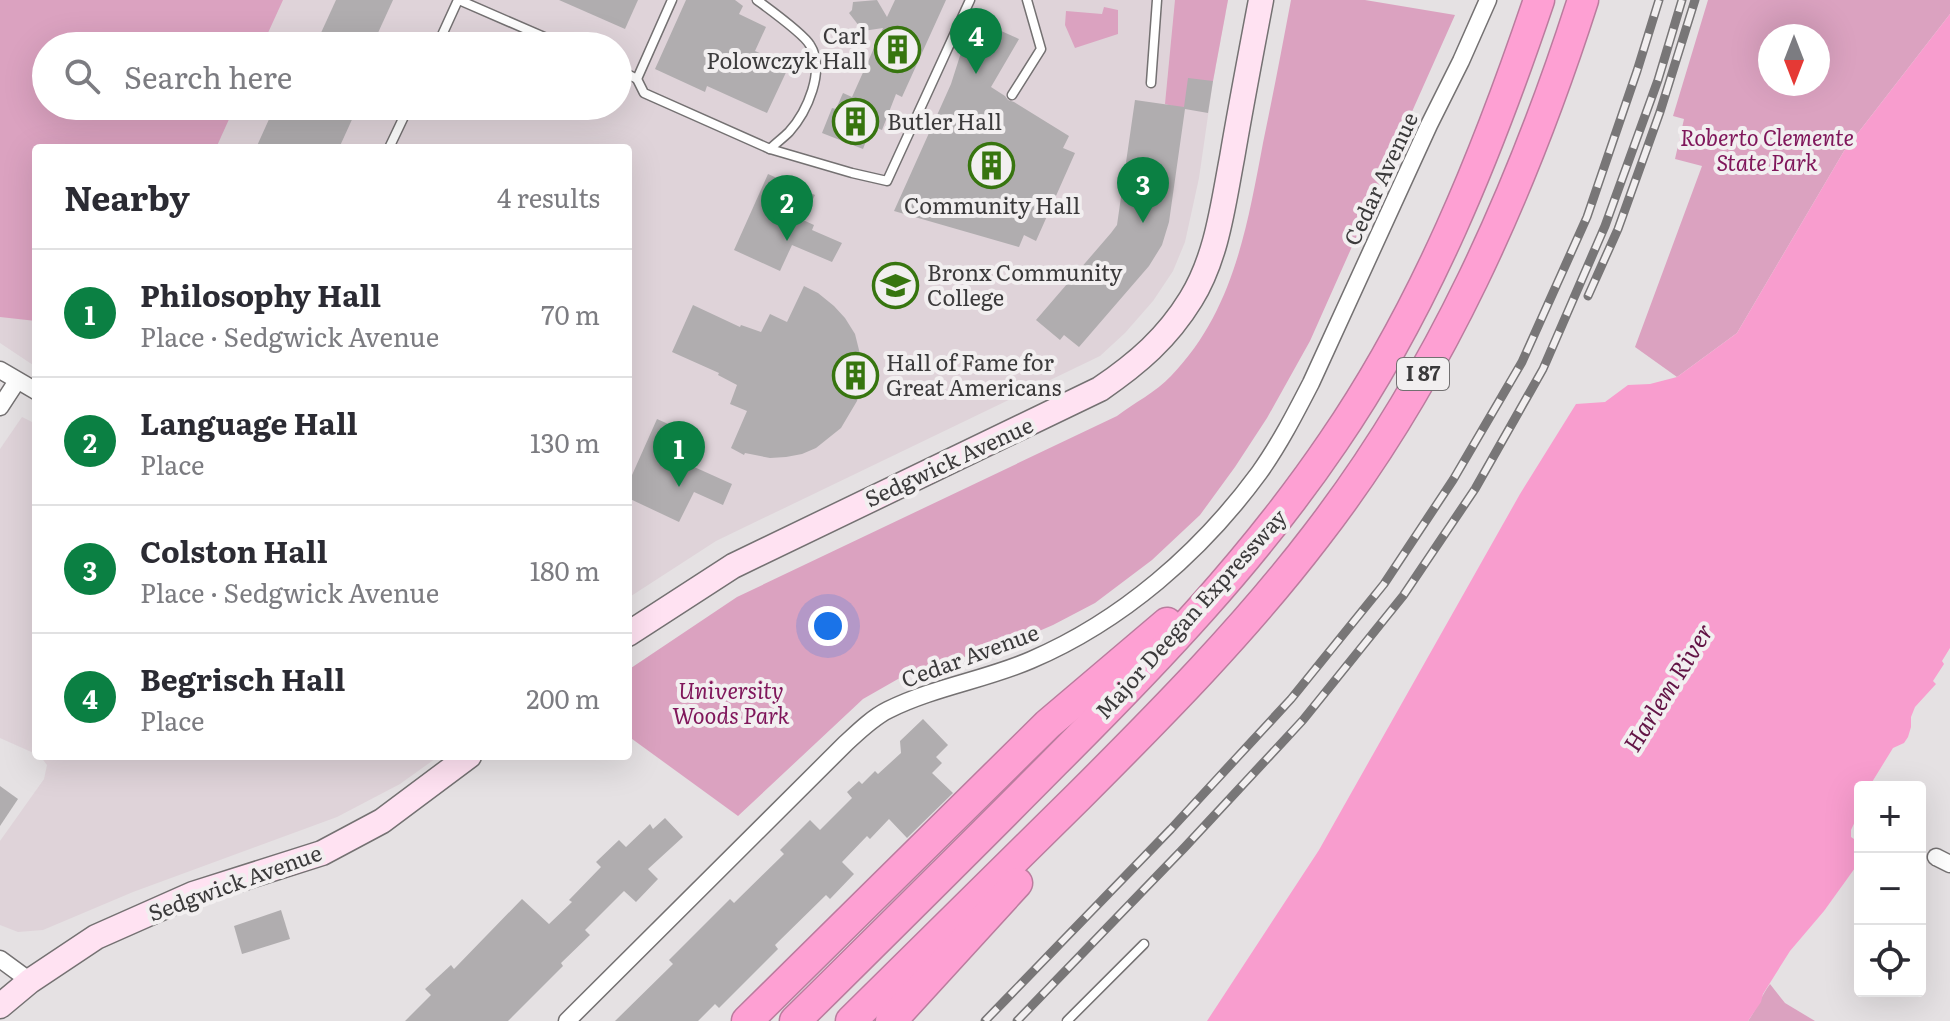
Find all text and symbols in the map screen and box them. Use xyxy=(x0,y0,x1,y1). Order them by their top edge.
pin: 4 xyxy=(950,8,1002,74)
place label: Carl Polowczyk Hall xyxy=(706,18,867,76)
north arrow xyxy=(1758,24,1830,96)
building icon: Carl Polowczyk Hall xyxy=(874,25,922,73)
search box xyxy=(32,32,632,120)
icon: search xyxy=(60,54,104,98)
text: Search here xyxy=(124,54,292,98)
building icon: Butler Hall xyxy=(832,98,880,146)
place label: Butler Hall xyxy=(887,104,1002,137)
street label: Cedar Avenue xyxy=(1334,106,1425,251)
park label: Roberto Clemente State Park xyxy=(1680,120,1854,178)
building icon: Community Hall xyxy=(968,141,1016,189)
pin: 3 xyxy=(1117,157,1169,223)
text: Nearby xyxy=(64,171,190,221)
pin: 2 xyxy=(761,175,813,241)
text: 4 results xyxy=(497,177,600,216)
place label: Community Hall xyxy=(904,188,1080,221)
place label: Bronx Community College xyxy=(927,255,1123,313)
school or university icon: Bronx Community College xyxy=(872,262,920,310)
text: Philosophy Hall xyxy=(140,272,381,316)
text: 1 xyxy=(85,294,95,333)
text: 70 m xyxy=(541,294,600,333)
text: Place · Sedgwick Avenue xyxy=(140,316,439,355)
place label: Hall of Fame for Great Americans xyxy=(886,345,1061,403)
building icon: Hall of Fame for Great Americans xyxy=(831,352,879,400)
road number: I 87 xyxy=(1397,358,1449,390)
text: Language Hall xyxy=(140,400,358,444)
street label: Sedgwick Avenue xyxy=(859,407,1038,514)
pin: 1 xyxy=(653,421,705,487)
text: 2 xyxy=(83,422,97,461)
text: 130 m xyxy=(530,422,600,461)
text: Place xyxy=(140,444,205,483)
street label: Major Deegan Expressway xyxy=(1086,500,1294,725)
text: Colston Hall xyxy=(140,528,328,572)
text: 3 xyxy=(83,550,97,589)
text: 180 m xyxy=(530,550,600,589)
text: Place · Sedgwick Avenue xyxy=(140,572,439,611)
your location xyxy=(808,606,848,646)
street label: Cedar Avenue xyxy=(896,614,1043,695)
water label: Harlem River xyxy=(1613,616,1720,758)
text: Begrisch Hall xyxy=(140,656,345,700)
park label: University Woods Park xyxy=(672,673,790,731)
text: 4 xyxy=(82,678,98,717)
text: 200 m xyxy=(526,678,600,717)
text: Place xyxy=(140,700,205,739)
map controls xyxy=(1854,781,1926,997)
button: + xyxy=(1854,781,1926,853)
street label: Sedgwick Avenue xyxy=(143,835,326,928)
button: − xyxy=(1854,853,1926,925)
button: locate xyxy=(1854,925,1926,997)

